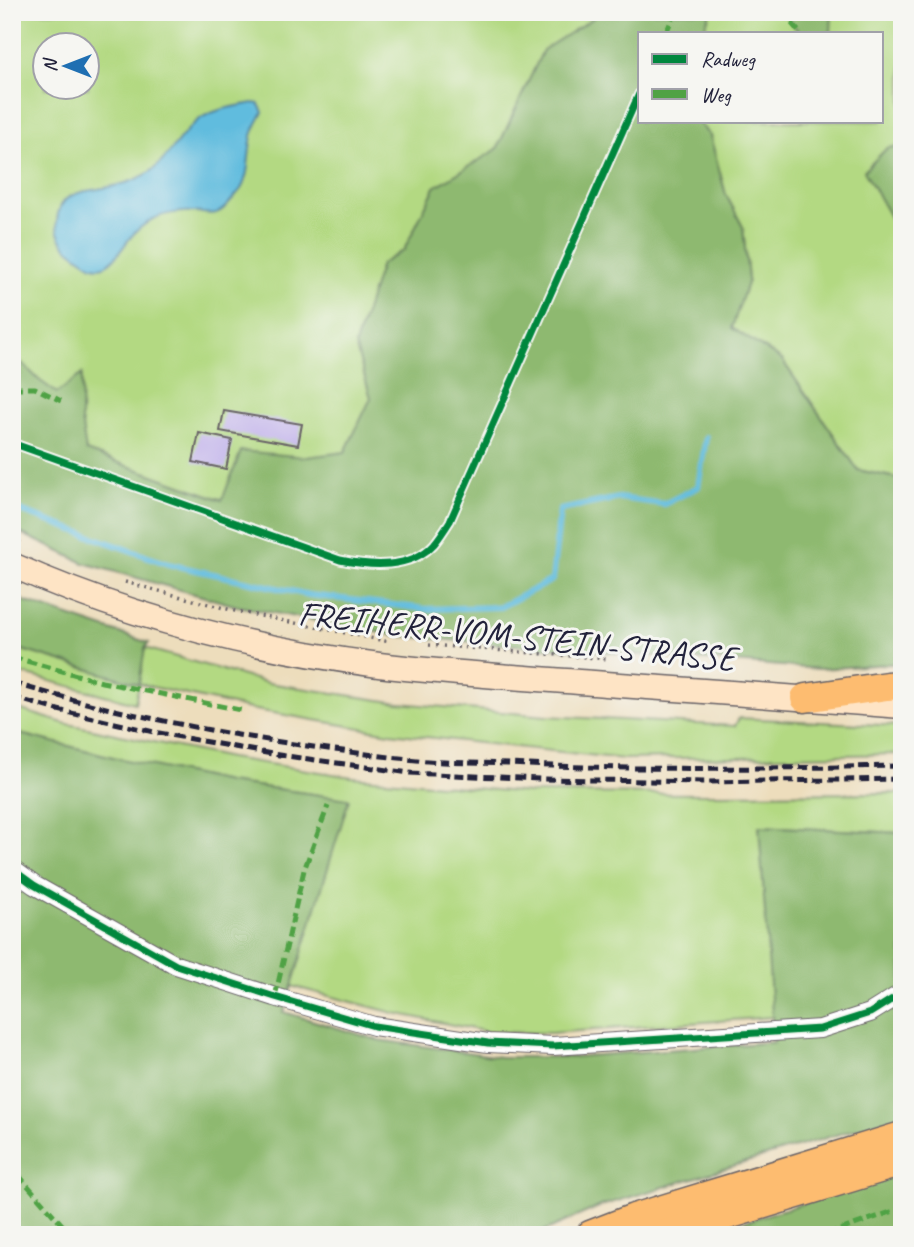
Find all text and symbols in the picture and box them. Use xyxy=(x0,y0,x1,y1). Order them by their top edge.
north arrow xyxy=(32,32,102,102)
legend xyxy=(638,32,883,122)
text: Radweg xyxy=(701,46,756,72)
text: N xyxy=(38,57,62,72)
text: Weg xyxy=(701,82,732,108)
street label: FREIHERR-VOM-STEIN-STRASSE xyxy=(296,591,742,682)

